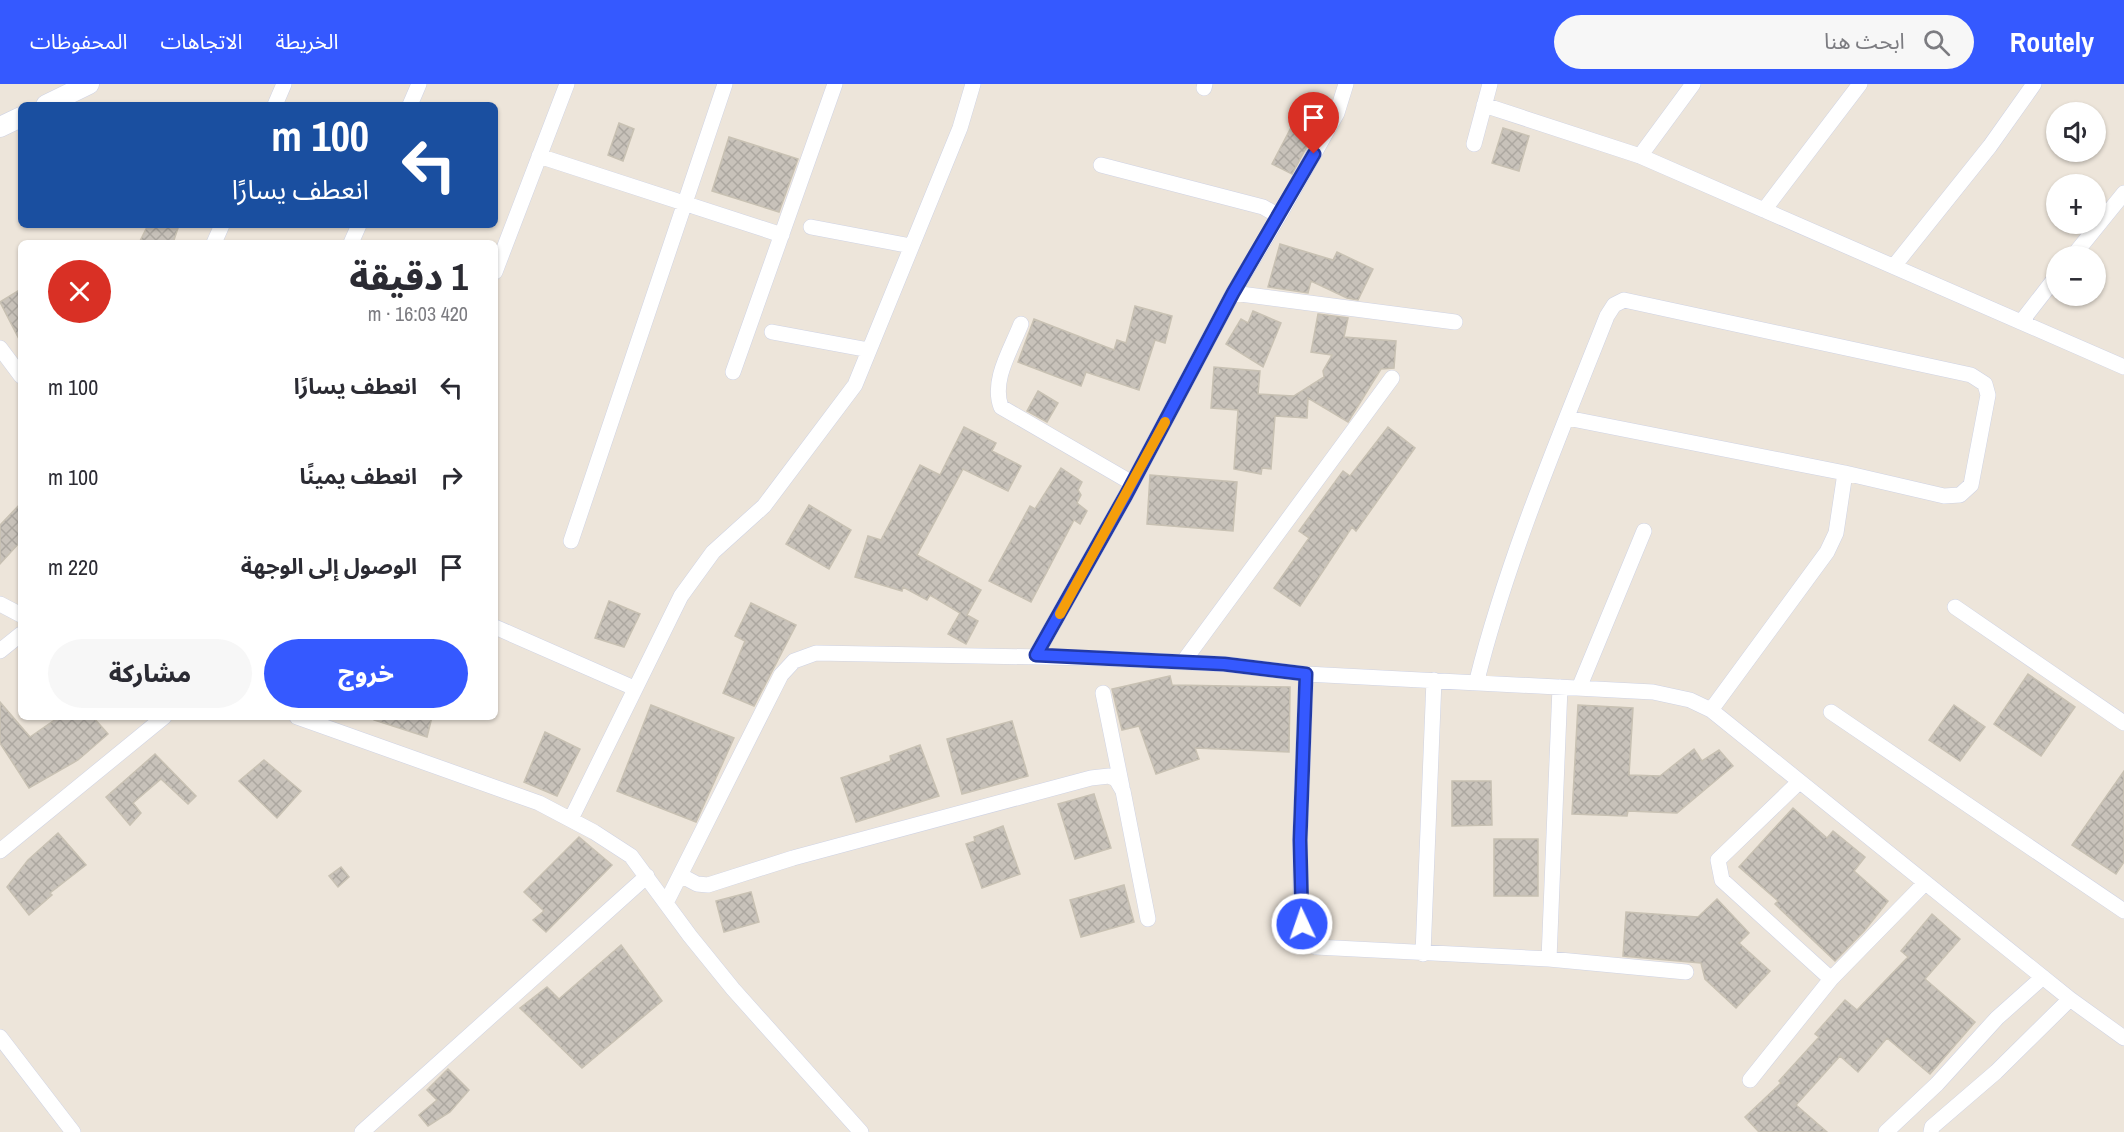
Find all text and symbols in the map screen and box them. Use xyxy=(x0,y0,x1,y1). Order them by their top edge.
search box xyxy=(1554,15,1974,69)
text: Routely xyxy=(2010,23,2094,61)
text: ابحث هنا xyxy=(1824,26,1905,56)
icon: search xyxy=(1920,26,1953,59)
text: المحفوظات xyxy=(30,27,127,56)
text: الاتجاهات xyxy=(160,27,242,56)
text: الخريطة xyxy=(275,27,338,56)
pin xyxy=(1288,92,1339,154)
icon: arrive xyxy=(1297,101,1330,134)
map controls xyxy=(2046,102,2106,306)
button: sound xyxy=(2046,102,2106,162)
text: 100 m xyxy=(271,108,369,164)
icon: left xyxy=(390,126,468,204)
text: انعطف يسارًا xyxy=(232,171,369,207)
button: + xyxy=(2046,174,2106,234)
button: − xyxy=(2046,246,2106,306)
text: 1 دقيقة xyxy=(349,253,468,301)
button: close xyxy=(48,260,111,323)
text: 420 m · 16:03 xyxy=(368,300,468,327)
text: انعطف يسارًا xyxy=(294,371,417,401)
icon: left xyxy=(435,371,468,404)
text: 100 m xyxy=(48,372,98,402)
text: انعطف يمينًا xyxy=(299,461,417,491)
icon: right xyxy=(435,461,468,494)
text: 100 m xyxy=(48,462,98,492)
text: الوصول إلى الوجهة xyxy=(241,551,417,581)
icon: arrive xyxy=(435,551,468,584)
text: 220 m xyxy=(48,552,98,582)
button: مشاركة xyxy=(48,639,252,708)
button: خروج xyxy=(264,639,468,708)
position arrow xyxy=(1270,892,1334,956)

